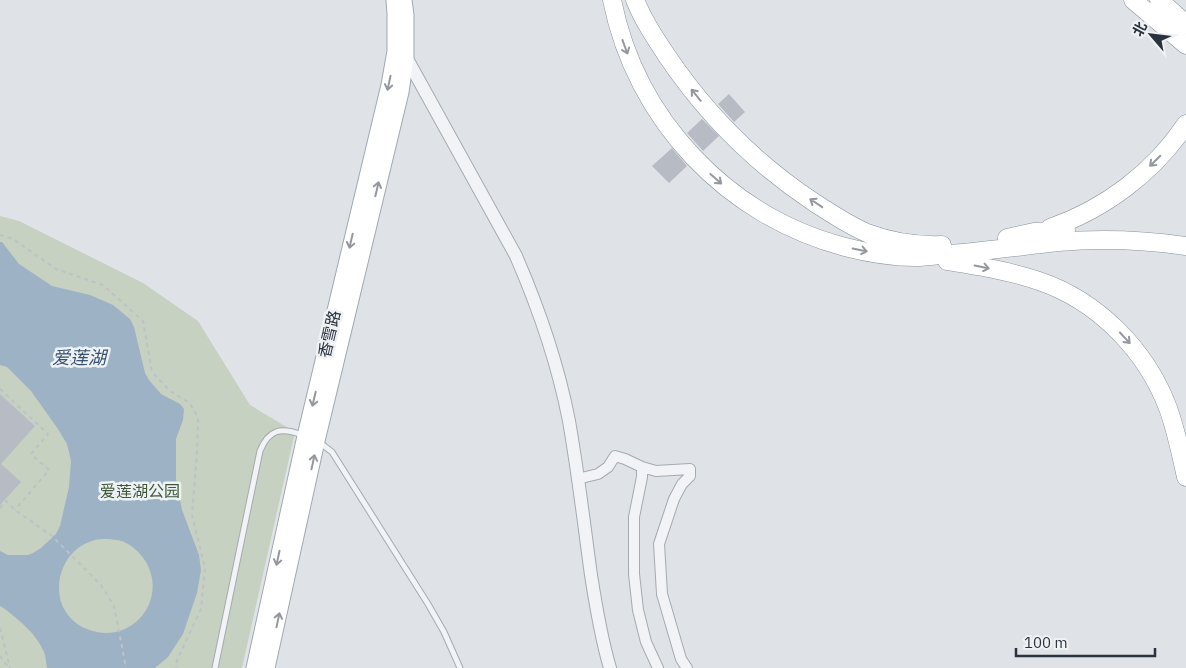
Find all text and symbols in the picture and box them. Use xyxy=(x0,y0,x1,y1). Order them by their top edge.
north arrow xyxy=(1126,10,1176,60)
text: 北 xyxy=(1128,18,1151,39)
one-way arrow xyxy=(621,39,630,54)
one-way arrow xyxy=(384,75,393,91)
one-way arrow xyxy=(690,88,701,101)
one-way arrow xyxy=(1149,155,1161,168)
one-way arrow xyxy=(709,174,722,185)
one-way arrow xyxy=(373,182,382,198)
one-way arrow xyxy=(809,198,823,208)
one-way arrow xyxy=(346,233,355,249)
one-way arrow xyxy=(852,246,868,256)
one-way arrow xyxy=(974,263,990,273)
street label: 香雪路 xyxy=(314,308,344,360)
one-way arrow xyxy=(1119,332,1131,344)
water label: 爱莲湖 xyxy=(52,346,109,369)
one-way arrow xyxy=(309,391,318,407)
one-way arrow xyxy=(309,454,318,470)
park label: 爱莲湖公园 xyxy=(100,481,180,501)
one-way arrow xyxy=(273,549,283,565)
one-way arrow xyxy=(274,613,283,629)
scale bar xyxy=(1016,626,1155,658)
text: 100 m xyxy=(1024,633,1068,652)

